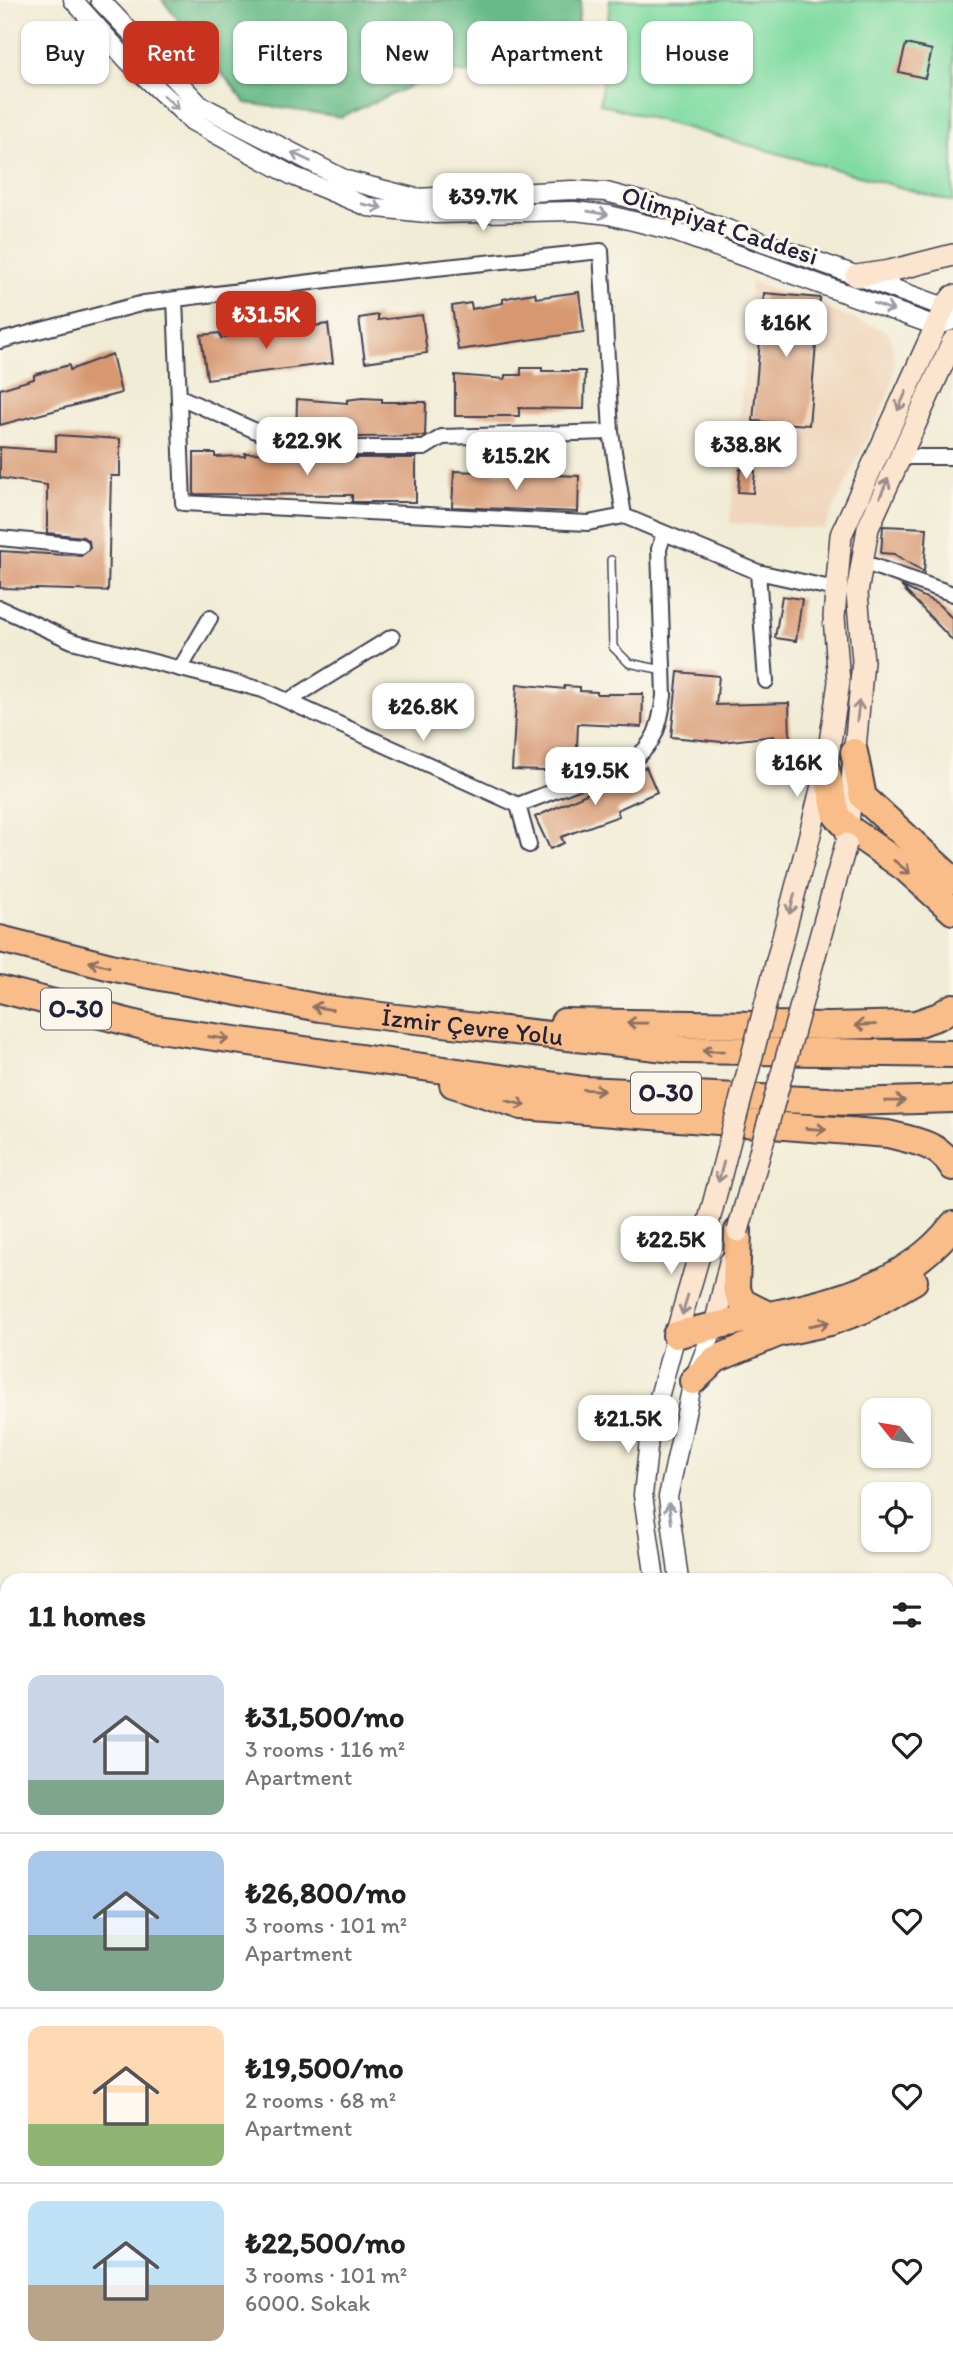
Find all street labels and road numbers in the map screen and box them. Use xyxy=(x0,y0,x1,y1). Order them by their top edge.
street label: Olimpiyat Caddesi xyxy=(618,178,822,272)
road number: O-30 xyxy=(41,988,111,1030)
street label: İzmir Çevre Yolu xyxy=(380,1000,565,1052)
road number: O-30 xyxy=(631,1072,701,1114)

